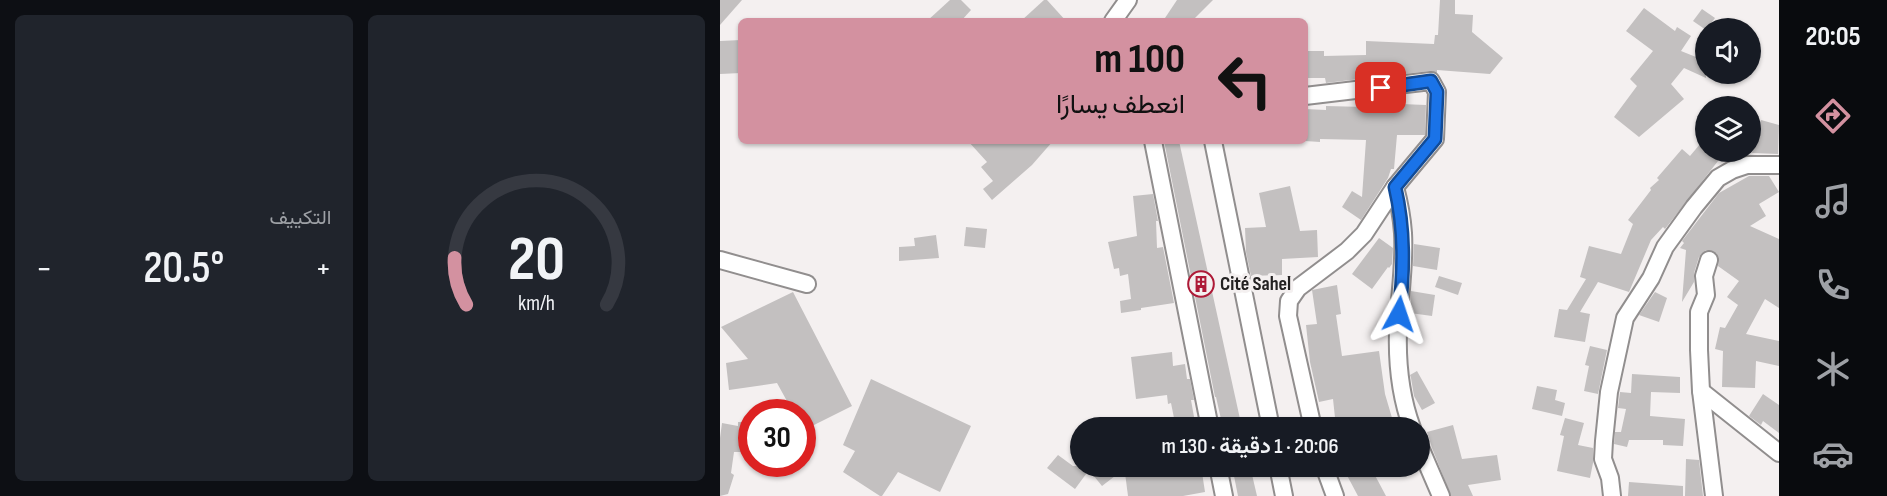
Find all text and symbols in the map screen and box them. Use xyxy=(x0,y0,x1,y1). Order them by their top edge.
map controls xyxy=(1695,18,1761,162)
button: sound xyxy=(1695,18,1761,84)
text: 20:05 xyxy=(1805,21,1861,53)
text: 100 m xyxy=(1094,34,1185,85)
icon: left xyxy=(1206,42,1284,120)
pin xyxy=(1355,62,1406,113)
icon: arrive xyxy=(1364,71,1397,104)
text: انعطف يسارًا xyxy=(1056,89,1185,121)
icon: directions xyxy=(1812,95,1854,137)
button: layers xyxy=(1695,96,1761,162)
icon: music xyxy=(1812,180,1854,222)
text: التكييف xyxy=(269,206,332,230)
text: 20 xyxy=(508,223,565,298)
text: 20.5° xyxy=(143,241,224,296)
text: − xyxy=(36,249,52,289)
text: + xyxy=(315,249,331,289)
icon: phone xyxy=(1812,264,1854,306)
building icon: Cité Sahel xyxy=(1186,269,1216,299)
place label: Cité Sahel xyxy=(1220,272,1291,296)
position arrow xyxy=(1367,282,1431,346)
text: km/h xyxy=(518,291,555,316)
icon: climate xyxy=(1812,348,1854,390)
speed limit sign: 30 xyxy=(738,399,816,477)
text: 20:06 · 1 دقيقة · 130 m xyxy=(1162,433,1338,460)
icon: car xyxy=(1812,433,1854,475)

